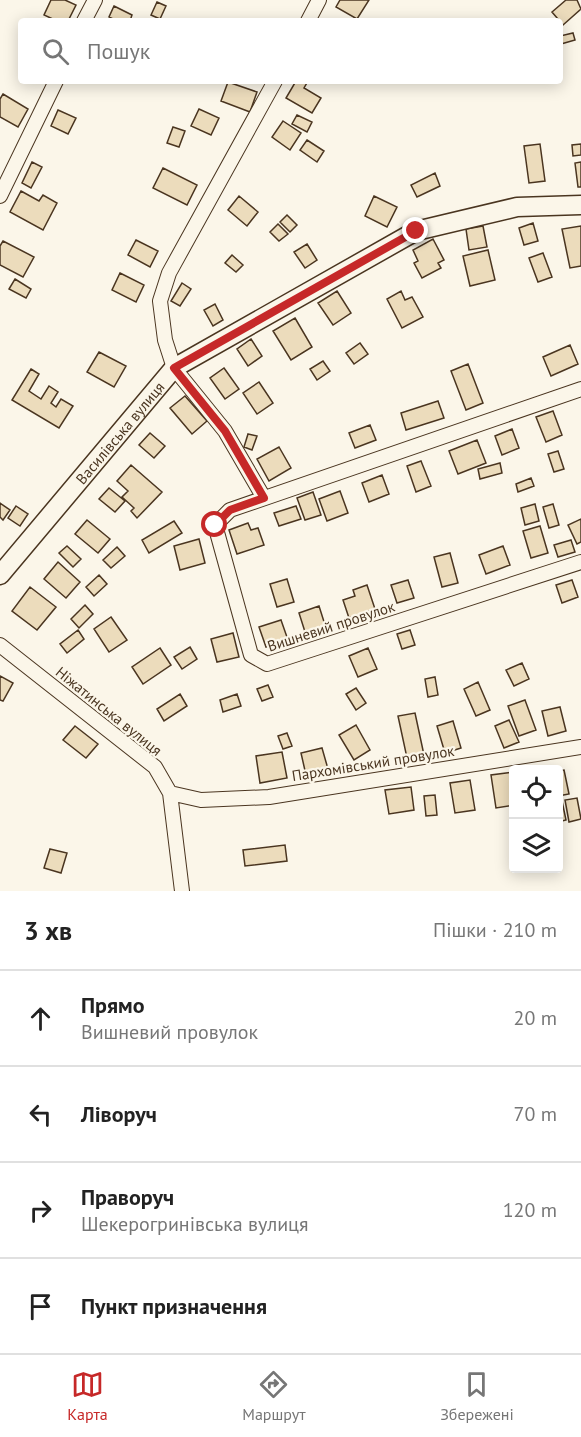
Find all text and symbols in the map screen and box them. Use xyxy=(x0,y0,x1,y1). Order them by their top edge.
search box xyxy=(18,18,563,84)
icon: search xyxy=(39,35,72,68)
text: Пошук xyxy=(87,37,150,65)
route end xyxy=(402,217,428,243)
street label: Василівська вулиця xyxy=(71,377,168,488)
route start xyxy=(201,511,227,537)
street label: Вишневий провулок xyxy=(265,596,398,656)
street label: Ніжатинська вулиця xyxy=(52,662,166,760)
street label: Пархомівський провулок xyxy=(290,741,456,785)
map controls xyxy=(509,765,563,873)
button: locate xyxy=(509,765,563,819)
button: layers xyxy=(509,819,563,873)
text: 3 хв xyxy=(24,914,72,947)
text: Пішки · 210 m xyxy=(433,917,557,943)
text: Прямо xyxy=(81,991,144,1019)
icon: ahead xyxy=(24,1002,57,1035)
text: 20 m xyxy=(514,1005,557,1031)
text: Вишневий провулок xyxy=(81,1019,258,1045)
icon: left xyxy=(24,1098,57,1131)
text: Ліворуч xyxy=(81,1100,157,1128)
text: 70 m xyxy=(514,1101,557,1127)
text: Праворуч xyxy=(81,1183,174,1211)
icon: right xyxy=(24,1194,57,1227)
text: 120 m xyxy=(503,1197,557,1223)
text: Шекерогринівська вулиця xyxy=(81,1211,309,1237)
icon: arrive xyxy=(24,1290,57,1323)
text: Пункт призначення xyxy=(81,1292,267,1320)
tab: Карта xyxy=(67,1368,108,1424)
tab: Маршрут xyxy=(242,1368,306,1424)
tab: Збережені xyxy=(440,1368,514,1424)

